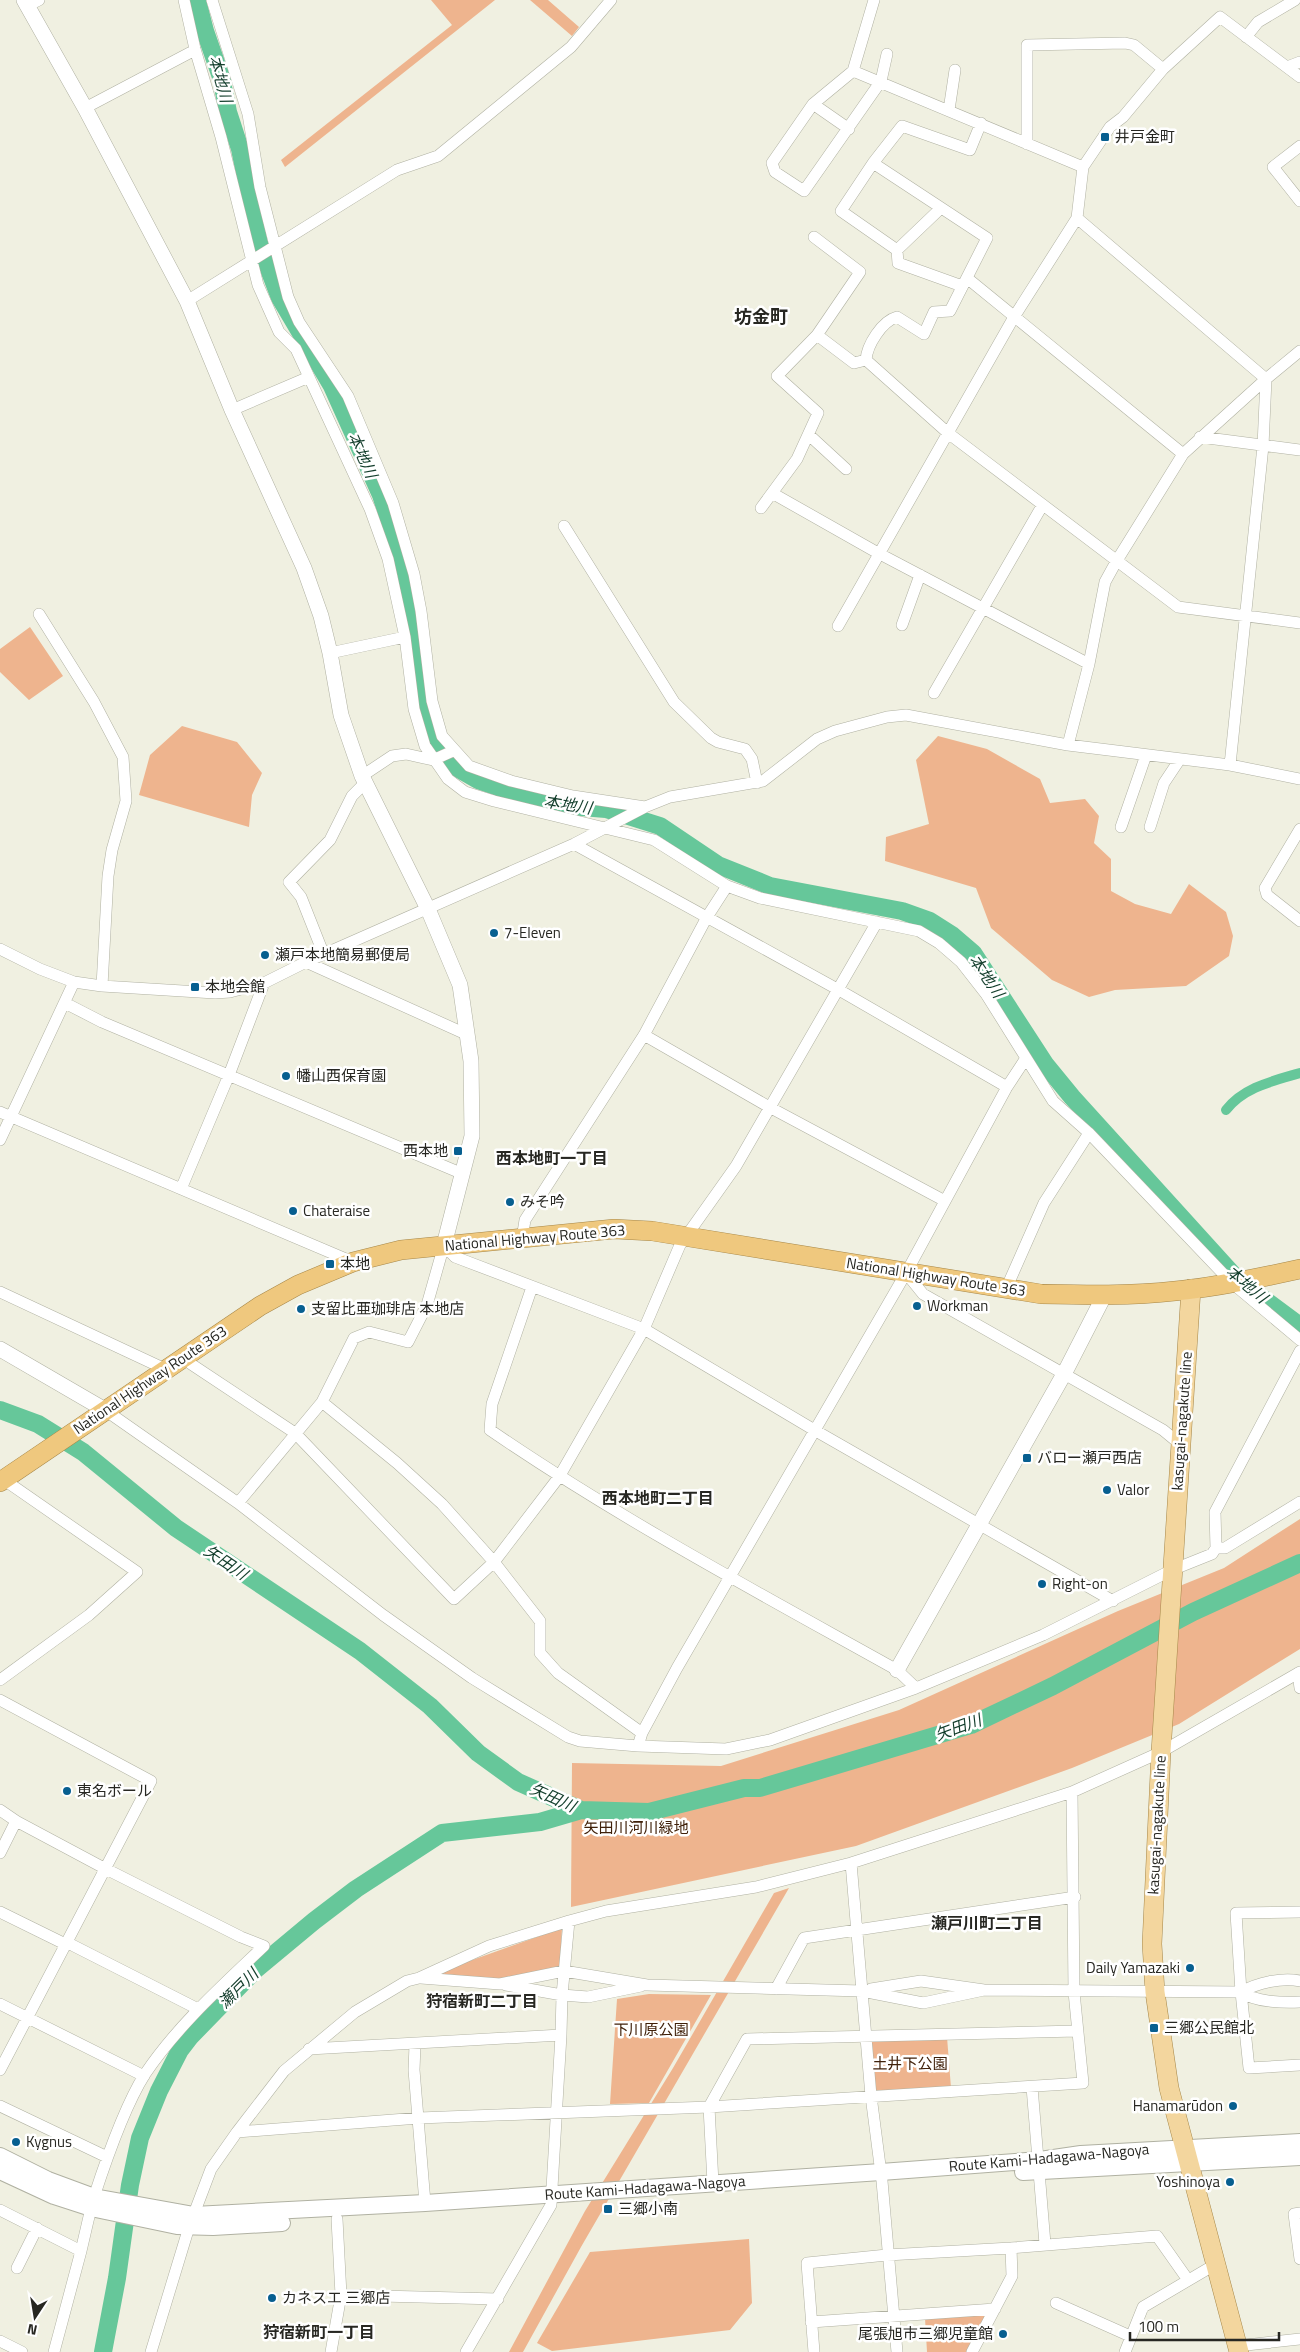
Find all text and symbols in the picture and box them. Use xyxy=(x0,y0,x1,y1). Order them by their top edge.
water label: 本地川 xyxy=(203,53,239,107)
place label: 井戸金町 xyxy=(1115,125,1175,148)
marker: 井戸金町 xyxy=(1099,131,1111,143)
district label: 坊金町 xyxy=(734,303,788,330)
water label: 本地川 xyxy=(342,428,385,484)
water label: 本地川 xyxy=(542,788,596,820)
place label: 7-Eleven xyxy=(504,921,561,944)
marker: 7-Eleven xyxy=(488,927,500,939)
place label: 瀬戸本地簡易郵便局 xyxy=(275,943,410,966)
marker: 瀬戸本地簡易郵便局 xyxy=(259,949,271,961)
water label: 本地川 xyxy=(964,949,1011,1004)
place label: 本地会館 xyxy=(205,975,265,998)
marker: 本地会館 xyxy=(189,981,201,993)
place label: 幡山西保育園 xyxy=(296,1064,386,1087)
marker: 幡山西保育園 xyxy=(280,1070,292,1082)
place label: 西本地 xyxy=(403,1139,448,1162)
marker: 西本地 xyxy=(452,1145,464,1157)
district label: 西本地町一丁目 xyxy=(496,1146,608,1170)
place label: みそ吟 xyxy=(520,1190,565,1213)
marker: みそ吟 xyxy=(504,1196,516,1208)
place label: Chateraise xyxy=(303,1199,370,1222)
marker: Chateraise xyxy=(287,1205,299,1217)
street label: National Highway Route 363 xyxy=(444,1218,626,1257)
street label: National Highway Route 363 xyxy=(845,1251,1027,1302)
place label: 本地 xyxy=(340,1252,370,1275)
marker: 本地 xyxy=(324,1258,336,1270)
water label: 本地川 xyxy=(1221,1259,1275,1310)
place label: Workman xyxy=(927,1294,988,1317)
place label: 支留比亜珈琲店 本地店 xyxy=(311,1297,464,1320)
marker: Workman xyxy=(911,1300,923,1312)
marker: 支留比亜珈琲店 本地店 xyxy=(295,1303,307,1315)
street label: National Highway Route 363 xyxy=(68,1319,231,1440)
street label: kasugai-nagakute line xyxy=(1165,1351,1198,1491)
place label: バロー瀬戸西店 xyxy=(1037,1446,1142,1469)
marker: バロー瀬戸西店 xyxy=(1021,1452,1033,1464)
place label: Valor xyxy=(1117,1478,1149,1501)
marker: Valor xyxy=(1101,1484,1113,1496)
district label: 西本地町二丁目 xyxy=(602,1486,714,1510)
water label: 矢田川 xyxy=(199,1539,254,1586)
place label: Right-on xyxy=(1052,1572,1108,1595)
marker: Right-on xyxy=(1036,1578,1048,1590)
water label: 矢田川 xyxy=(931,1707,987,1746)
street label: kasugai-nagakute line xyxy=(1141,1755,1172,1895)
water label: 矢田川 xyxy=(526,1776,582,1819)
place label: 東名ボール xyxy=(77,1779,152,1802)
marker: 東名ボール xyxy=(61,1785,73,1797)
park label: 矢田川河川緑地 xyxy=(583,1816,689,1839)
district label: 瀬戸川町二丁目 xyxy=(931,1911,1043,1935)
place label: Daily Yamazaki xyxy=(1086,1956,1180,1979)
water label: 瀬戸川 xyxy=(213,1961,265,2013)
marker: Daily Yamazaki xyxy=(1184,1962,1196,1974)
district label: 狩宿新町二丁目 xyxy=(426,1989,538,2013)
place label: 三郷公民館北 xyxy=(1164,2016,1254,2039)
park label: 下川原公園 xyxy=(613,2018,689,2041)
marker: 三郷公民館北 xyxy=(1148,2022,1160,2034)
park label: 土井下公園 xyxy=(872,2052,948,2075)
place label: Hanamarūdon xyxy=(1133,2094,1223,2117)
marker: Hanamarūdon xyxy=(1227,2100,1239,2112)
place label: Kygnus xyxy=(26,2130,72,2153)
marker: Kygnus xyxy=(10,2136,22,2148)
street label: Route Kami-Hadagawa-Nagoya xyxy=(948,2137,1151,2178)
street label: Route Kami-Hadagawa-Nagoya xyxy=(544,2169,747,2206)
place label: Yoshinoya xyxy=(1156,2170,1220,2193)
marker: Yoshinoya xyxy=(1224,2176,1236,2188)
place label: 三郷小南 xyxy=(618,2197,678,2220)
marker: 三郷小南 xyxy=(602,2203,614,2215)
place label: カネスエ 三郷店 xyxy=(282,2286,390,2309)
north arrow xyxy=(10,2292,60,2342)
marker: カネスエ 三郷店 xyxy=(266,2292,278,2304)
scale bar xyxy=(1130,2310,1279,2342)
text: 100 m xyxy=(1138,2315,1179,2338)
text: N xyxy=(25,2319,39,2341)
district label: 狩宿新町一丁目 xyxy=(263,2320,375,2344)
place label: 尾張旭市三郷児童館 xyxy=(858,2322,993,2345)
marker: 尾張旭市三郷児童館 xyxy=(997,2328,1009,2340)

